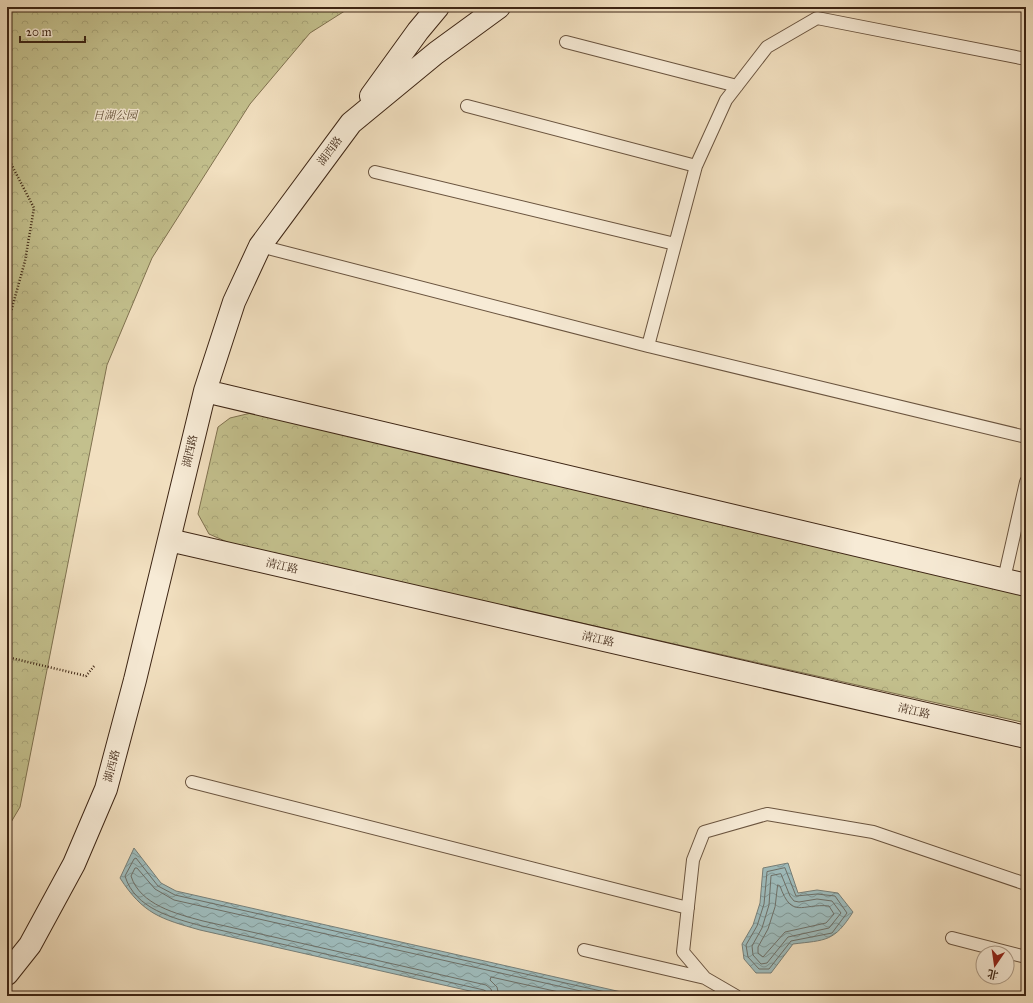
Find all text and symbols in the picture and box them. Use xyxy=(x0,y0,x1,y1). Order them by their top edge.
scale bar xyxy=(20,18,85,44)
text: 20 m xyxy=(26,25,52,39)
park label: 日湖公园 xyxy=(93,109,139,122)
street label: 湖西路 xyxy=(315,134,345,168)
street label: 湖西路 xyxy=(180,433,200,469)
street label: 清江路 xyxy=(264,556,300,576)
street label: 清江路 xyxy=(580,629,616,649)
street label: 清江路 xyxy=(896,701,932,721)
street label: 湖西路 xyxy=(101,748,123,784)
north arrow xyxy=(975,945,1015,985)
text: 北 xyxy=(986,967,1000,982)

